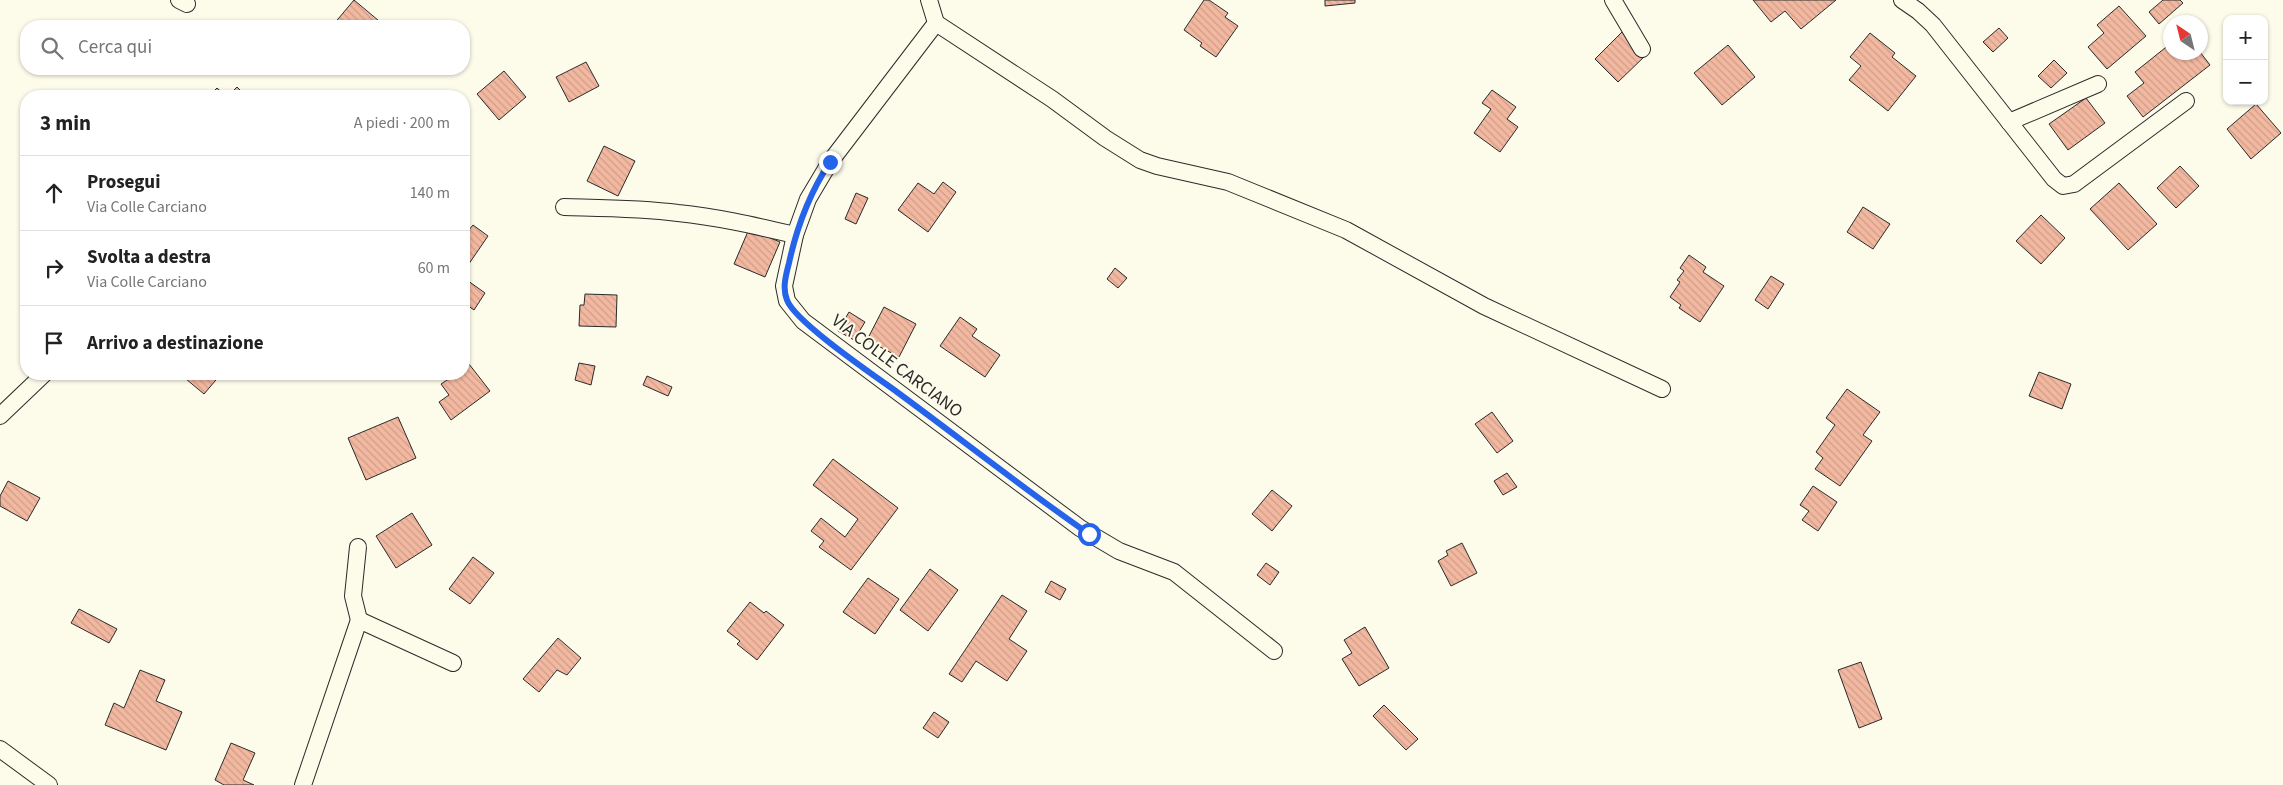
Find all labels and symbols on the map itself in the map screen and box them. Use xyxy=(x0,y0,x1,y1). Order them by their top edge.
north arrow xyxy=(2163,15,2208,60)
route end xyxy=(819,151,842,174)
street label: VIA COLLE CARCIANO xyxy=(826,308,968,424)
route start xyxy=(1078,523,1101,546)

